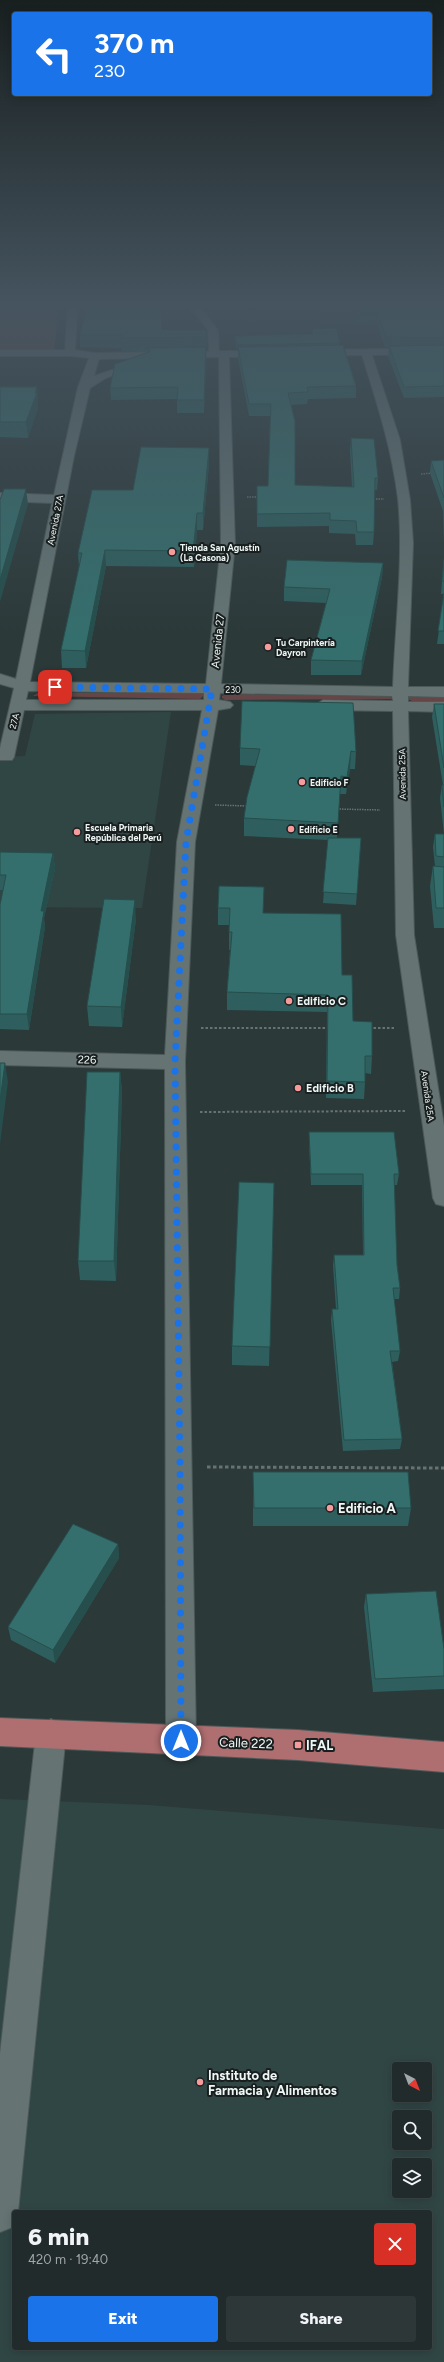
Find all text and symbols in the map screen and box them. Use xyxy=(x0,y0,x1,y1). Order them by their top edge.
text: 370 m xyxy=(94,26,174,60)
icon: left xyxy=(28,28,80,80)
text: 230 xyxy=(94,60,125,82)
street label: Avenida 27A xyxy=(45,494,65,546)
place label: Tienda San Agustín (La Casona) xyxy=(180,542,260,563)
marker: Tienda San Agustín (La Casona) xyxy=(167,547,177,557)
street label: Avenida 27 xyxy=(209,613,227,669)
place label: Tu Carpintería Dayron xyxy=(276,637,335,658)
marker: Tu Carpintería Dayron xyxy=(263,642,273,652)
pin xyxy=(38,670,72,704)
icon: arrive xyxy=(44,676,66,698)
street label: 230 xyxy=(225,684,241,695)
street label: 27A xyxy=(7,712,21,730)
street label: Avenida 25A xyxy=(396,748,408,800)
marker: Edificio F xyxy=(297,777,307,787)
place label: Edificio F xyxy=(310,777,349,788)
place label: Escuela Primaria República del Perú xyxy=(85,822,162,843)
marker: Edificio E xyxy=(286,824,296,834)
place label: Edificio E xyxy=(299,824,338,835)
marker: Escuela Primaria República del Perú xyxy=(72,827,82,837)
place label: Edificio C xyxy=(297,995,346,1008)
marker: Edificio C xyxy=(284,996,294,1006)
street label: 226 xyxy=(78,1053,96,1067)
street label: Avenida 25A xyxy=(419,1070,437,1122)
place label: Edificio B xyxy=(306,1082,354,1095)
marker: Edificio B xyxy=(293,1083,303,1093)
place label: Edificio A xyxy=(338,1501,396,1516)
marker: Edificio A xyxy=(325,1503,335,1513)
position arrow xyxy=(160,1720,202,1762)
street label: Calle 222 xyxy=(219,1735,273,1751)
place label: IFAL xyxy=(306,1738,333,1753)
marker: IFAL xyxy=(293,1740,303,1750)
north arrow xyxy=(392,2062,432,2102)
map controls xyxy=(392,2062,432,2198)
place label: Instituto de Farmacia y Alimentos xyxy=(208,2068,337,2098)
marker: Instituto de Farmacia y Alimentos xyxy=(195,2077,205,2087)
button: search xyxy=(392,2110,432,2150)
button: layers xyxy=(392,2158,432,2198)
text: 6 min xyxy=(28,2222,89,2251)
button: close xyxy=(374,2223,416,2265)
text: 420 m · 19:40 xyxy=(28,2252,108,2267)
button: Exit xyxy=(28,2296,218,2342)
button: Share xyxy=(226,2296,416,2342)

